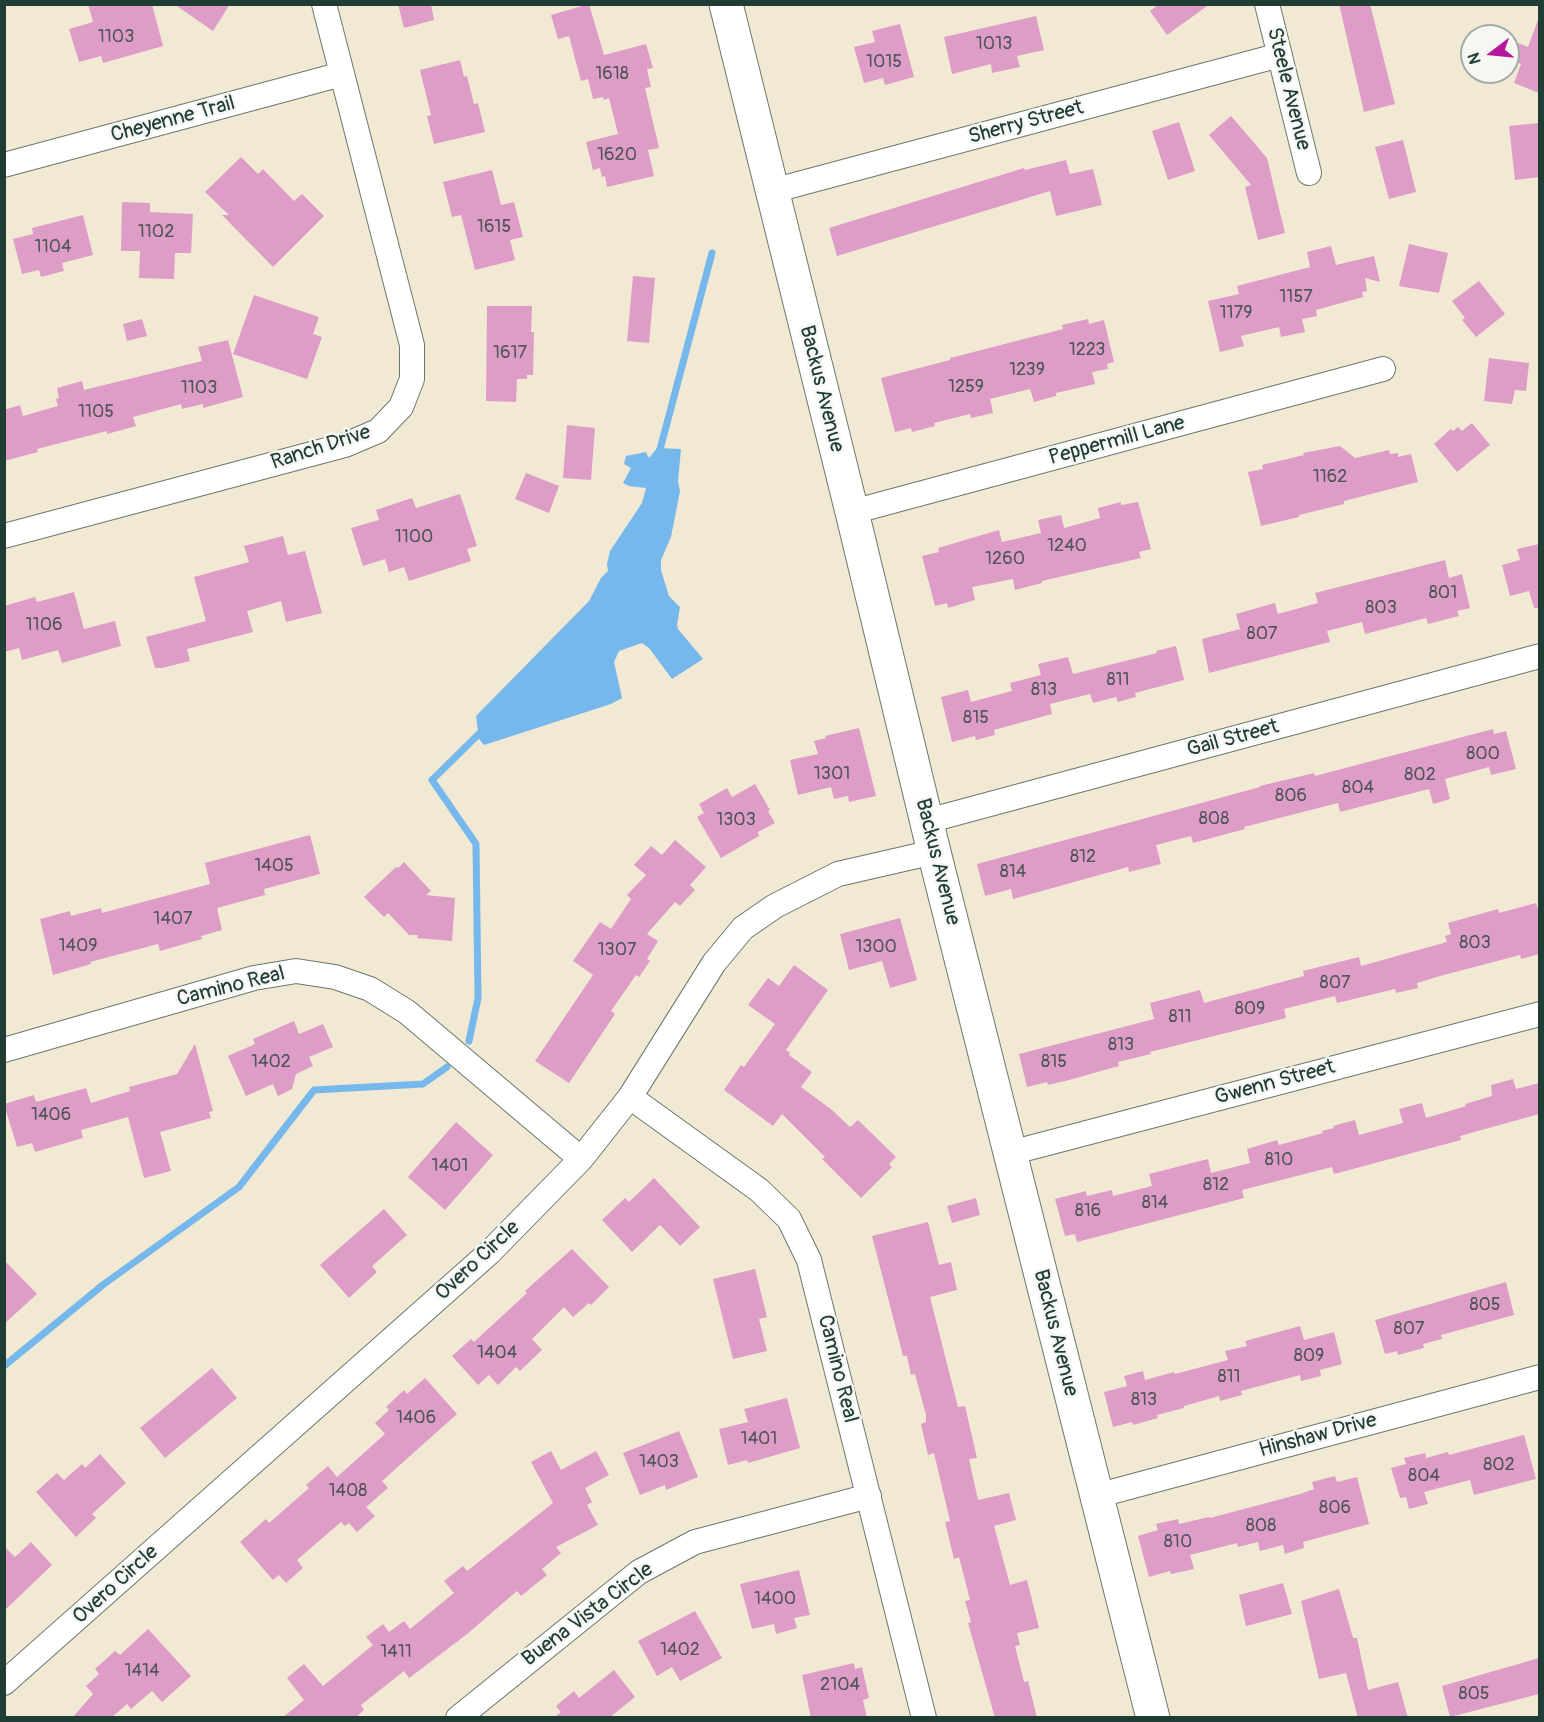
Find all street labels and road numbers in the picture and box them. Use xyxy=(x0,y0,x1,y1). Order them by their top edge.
street label: Steele Avenue xyxy=(1261,25,1315,153)
street label: Cheyenne Trail xyxy=(108,91,238,149)
street label: Sherry Street xyxy=(966,96,1086,150)
street label: Backus Avenue xyxy=(793,323,849,455)
street label: Peppermill Lane xyxy=(1046,411,1188,471)
street label: Ranch Drive xyxy=(268,420,374,476)
street label: Gail Street xyxy=(1184,715,1282,763)
street label: Backus Avenue xyxy=(909,796,965,928)
street label: Camino Real xyxy=(174,961,288,1013)
street label: Gwenn Street xyxy=(1212,1055,1338,1111)
street label: Overo Circle xyxy=(431,1216,525,1306)
street label: Backus Avenue xyxy=(1027,1267,1083,1399)
street label: Camino Real xyxy=(811,1312,863,1426)
street label: Hinshaw Drive xyxy=(1256,1408,1380,1464)
street label: Overo Circle xyxy=(68,1540,164,1630)
street label: Buena Vista Circle xyxy=(518,1558,658,1672)

